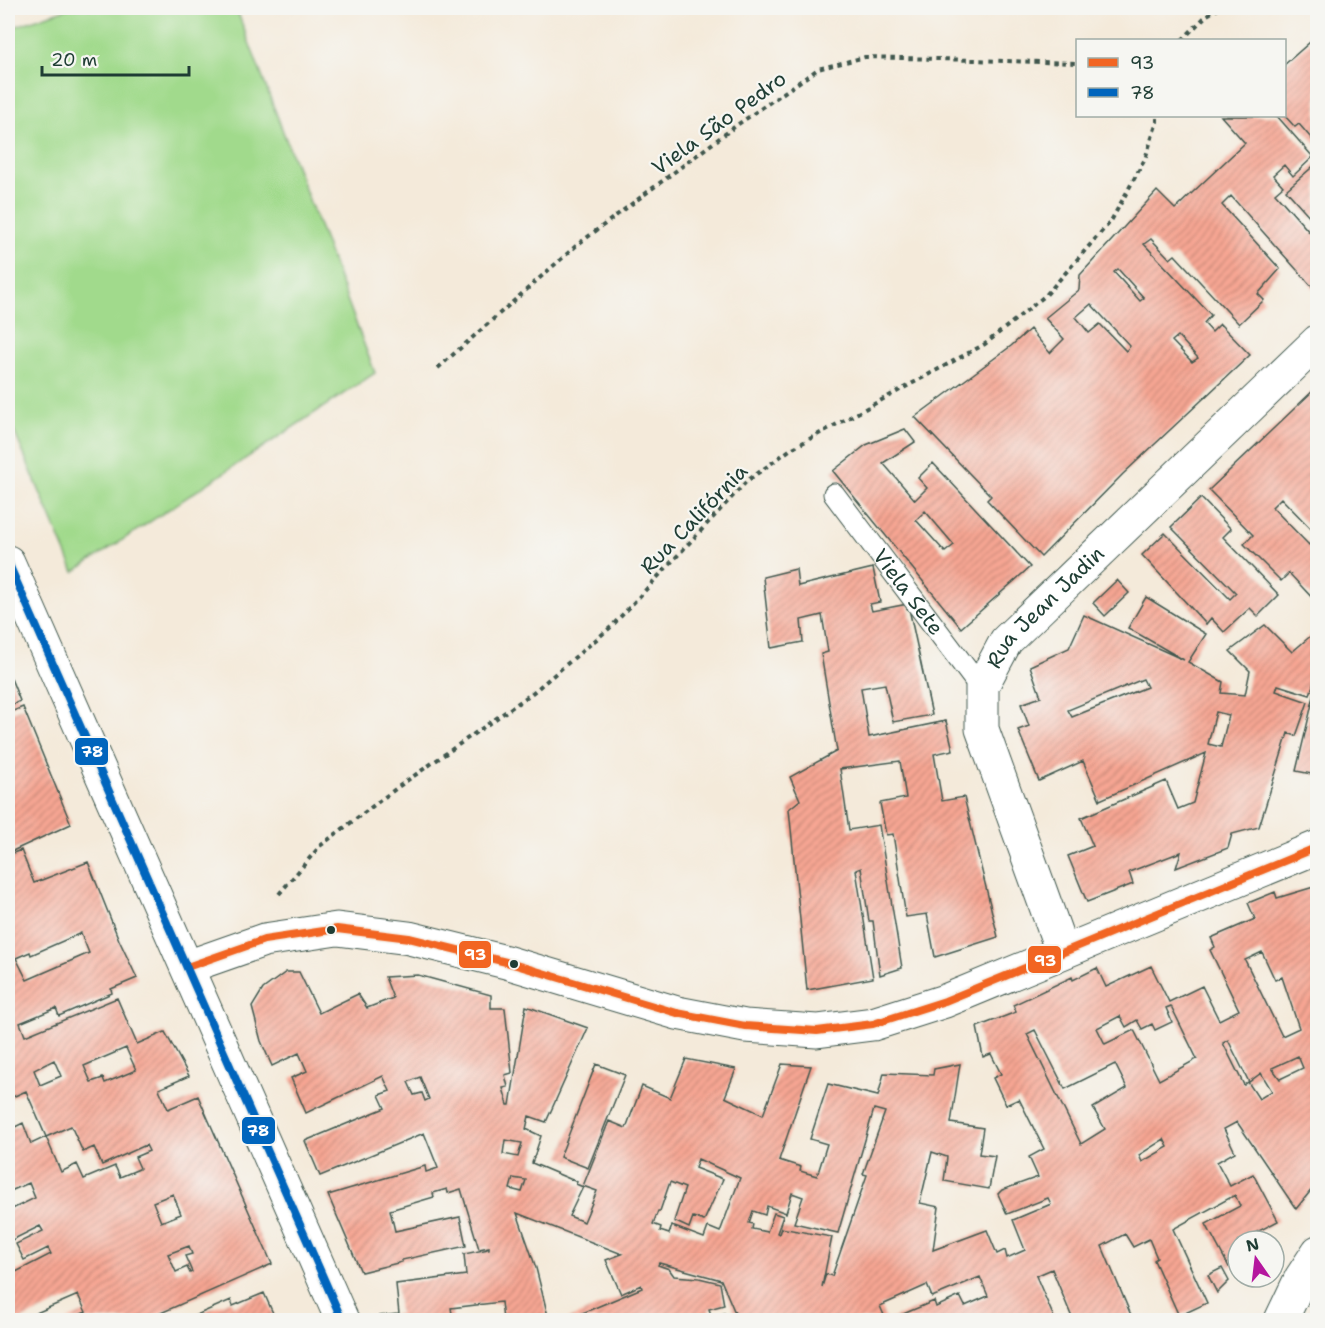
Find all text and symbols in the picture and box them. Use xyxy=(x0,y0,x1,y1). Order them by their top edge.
scale bar xyxy=(42,39,189,77)
legend xyxy=(1076,39,1286,117)
text: 20 m xyxy=(51,48,97,72)
text: 93 xyxy=(1130,51,1154,75)
street label: Viela São Pedro xyxy=(646,65,792,181)
text: 78 xyxy=(1130,81,1154,105)
street label: Rua Califórnia xyxy=(634,458,754,580)
street label: Rua Jean Jadin xyxy=(980,540,1110,673)
street label: Viela Sete xyxy=(866,543,950,641)
line badge: 78 xyxy=(74,737,109,766)
text: 78 xyxy=(81,741,103,762)
unlabelled marker xyxy=(325,924,337,936)
line badge: 93 xyxy=(458,940,492,969)
text: 93 xyxy=(464,944,486,965)
line badge: 93 xyxy=(1027,945,1062,974)
text: 93 xyxy=(1034,950,1056,971)
unlabelled marker xyxy=(508,958,520,970)
line badge: 78 xyxy=(241,1116,276,1145)
text: 78 xyxy=(247,1120,269,1141)
north arrow xyxy=(1226,1229,1286,1289)
text: N xyxy=(1244,1233,1261,1257)

